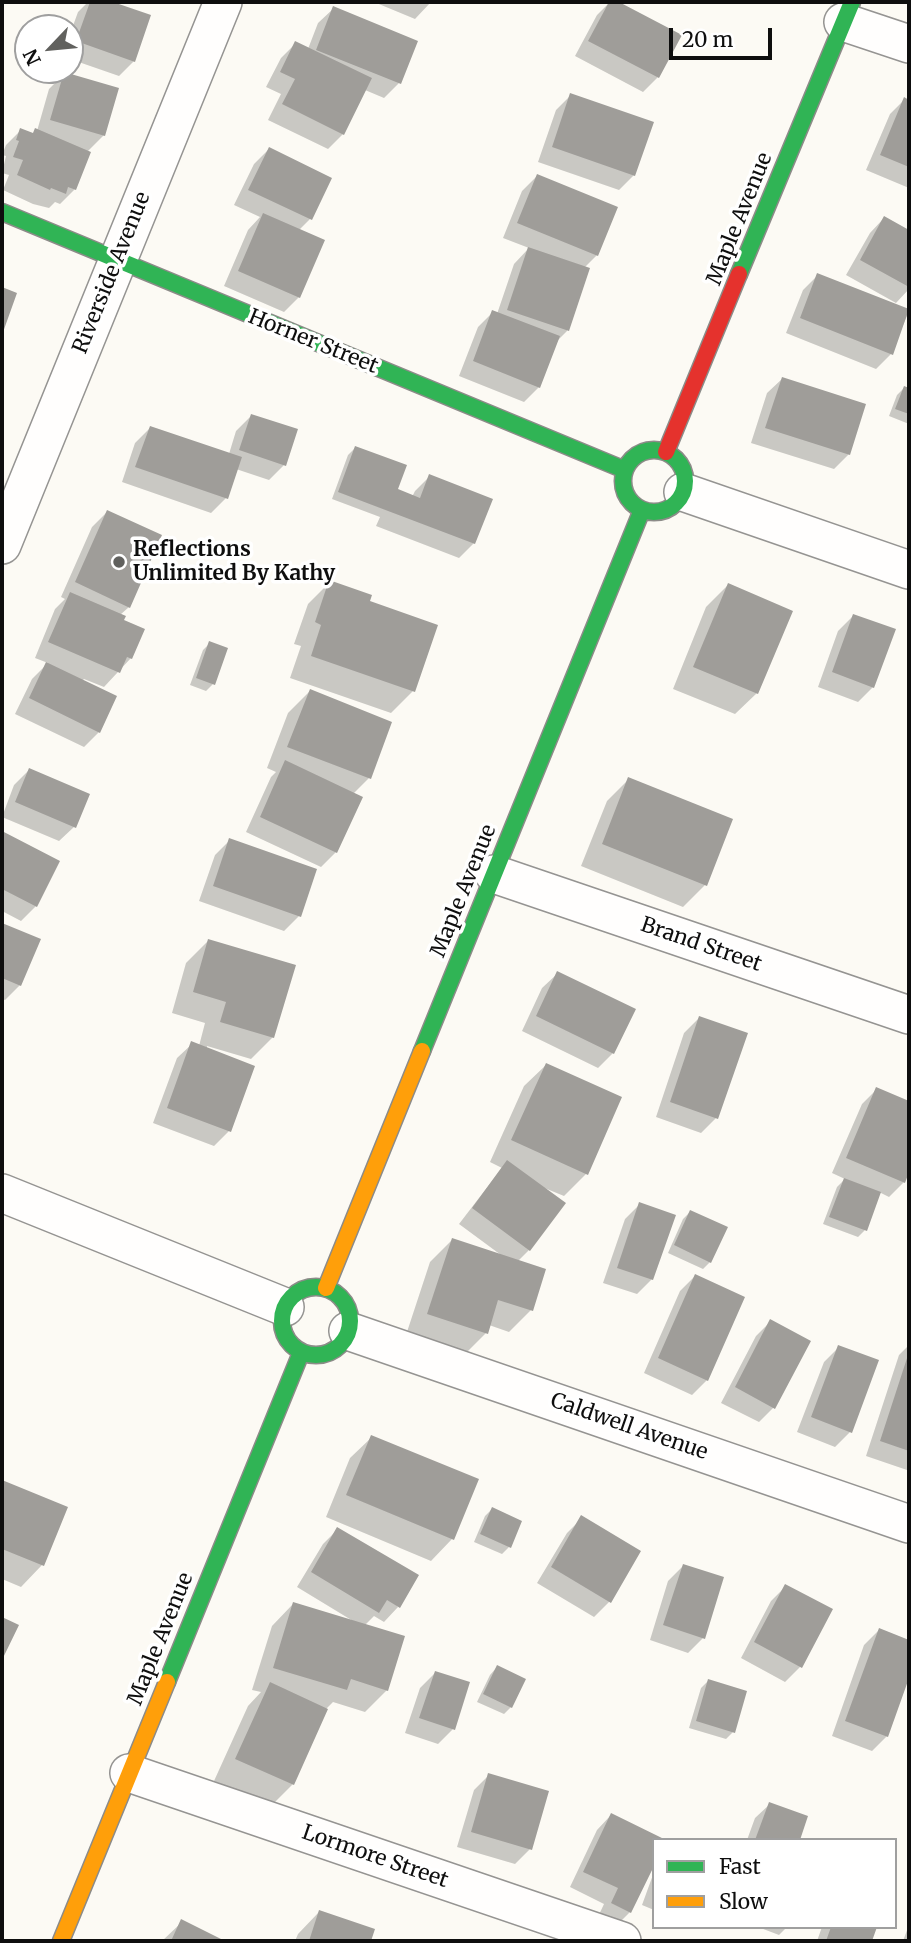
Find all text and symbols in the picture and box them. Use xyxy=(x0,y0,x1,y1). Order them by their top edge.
north arrow xyxy=(14,14,84,84)
scale bar xyxy=(673,14,776,58)
text: 20 m xyxy=(682,26,733,53)
text: N xyxy=(18,45,46,69)
street label: Maple Avenue xyxy=(702,149,778,289)
street label: Riverside Avenue xyxy=(68,188,156,358)
street label: Horner Street xyxy=(245,305,381,379)
place label: Reflections Unlimited By Kathy xyxy=(133,537,335,587)
marker: Reflections Unlimited By Kathy xyxy=(111,554,127,570)
street label: Maple Avenue xyxy=(426,821,502,961)
street label: Brand Street xyxy=(637,913,765,977)
street label: Caldwell Avenue xyxy=(547,1388,711,1466)
street label: Maple Avenue xyxy=(123,1569,199,1709)
street label: Lormore Street xyxy=(299,1820,451,1894)
legend xyxy=(652,1838,897,1929)
text: Fast xyxy=(719,1853,761,1880)
text: Slow xyxy=(719,1888,768,1915)

